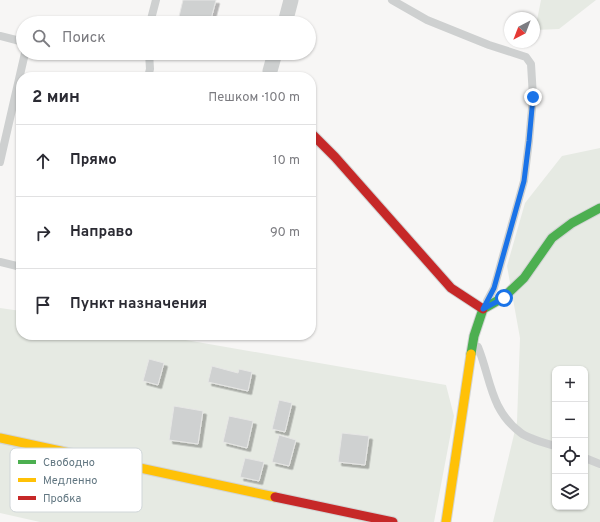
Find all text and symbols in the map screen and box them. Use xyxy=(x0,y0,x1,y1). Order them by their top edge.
north arrow xyxy=(504,12,540,48)
search box xyxy=(16,16,316,60)
icon: search xyxy=(30,27,52,49)
text: Поиск xyxy=(62,29,106,48)
text: 2 мин xyxy=(32,87,80,109)
route end xyxy=(524,88,542,106)
text: Пешком · 100 m xyxy=(208,90,300,106)
icon: ahead xyxy=(32,150,54,172)
text: Прямо xyxy=(70,151,117,170)
text: 10 m xyxy=(273,153,300,169)
icon: right xyxy=(32,222,54,244)
text: Направо xyxy=(70,223,133,242)
text: 90 m xyxy=(270,225,300,241)
route start xyxy=(495,289,513,307)
icon: arrive xyxy=(32,294,54,316)
text: Пункт назначения xyxy=(70,295,207,314)
map controls xyxy=(552,366,588,510)
button: + xyxy=(552,366,588,402)
button: − xyxy=(552,402,588,438)
button: locate xyxy=(552,438,588,474)
legend xyxy=(10,448,142,512)
text: Свободно xyxy=(43,456,95,470)
text: Медленно xyxy=(43,474,97,488)
button: layers xyxy=(552,474,588,510)
text: Пробка xyxy=(43,492,82,506)

